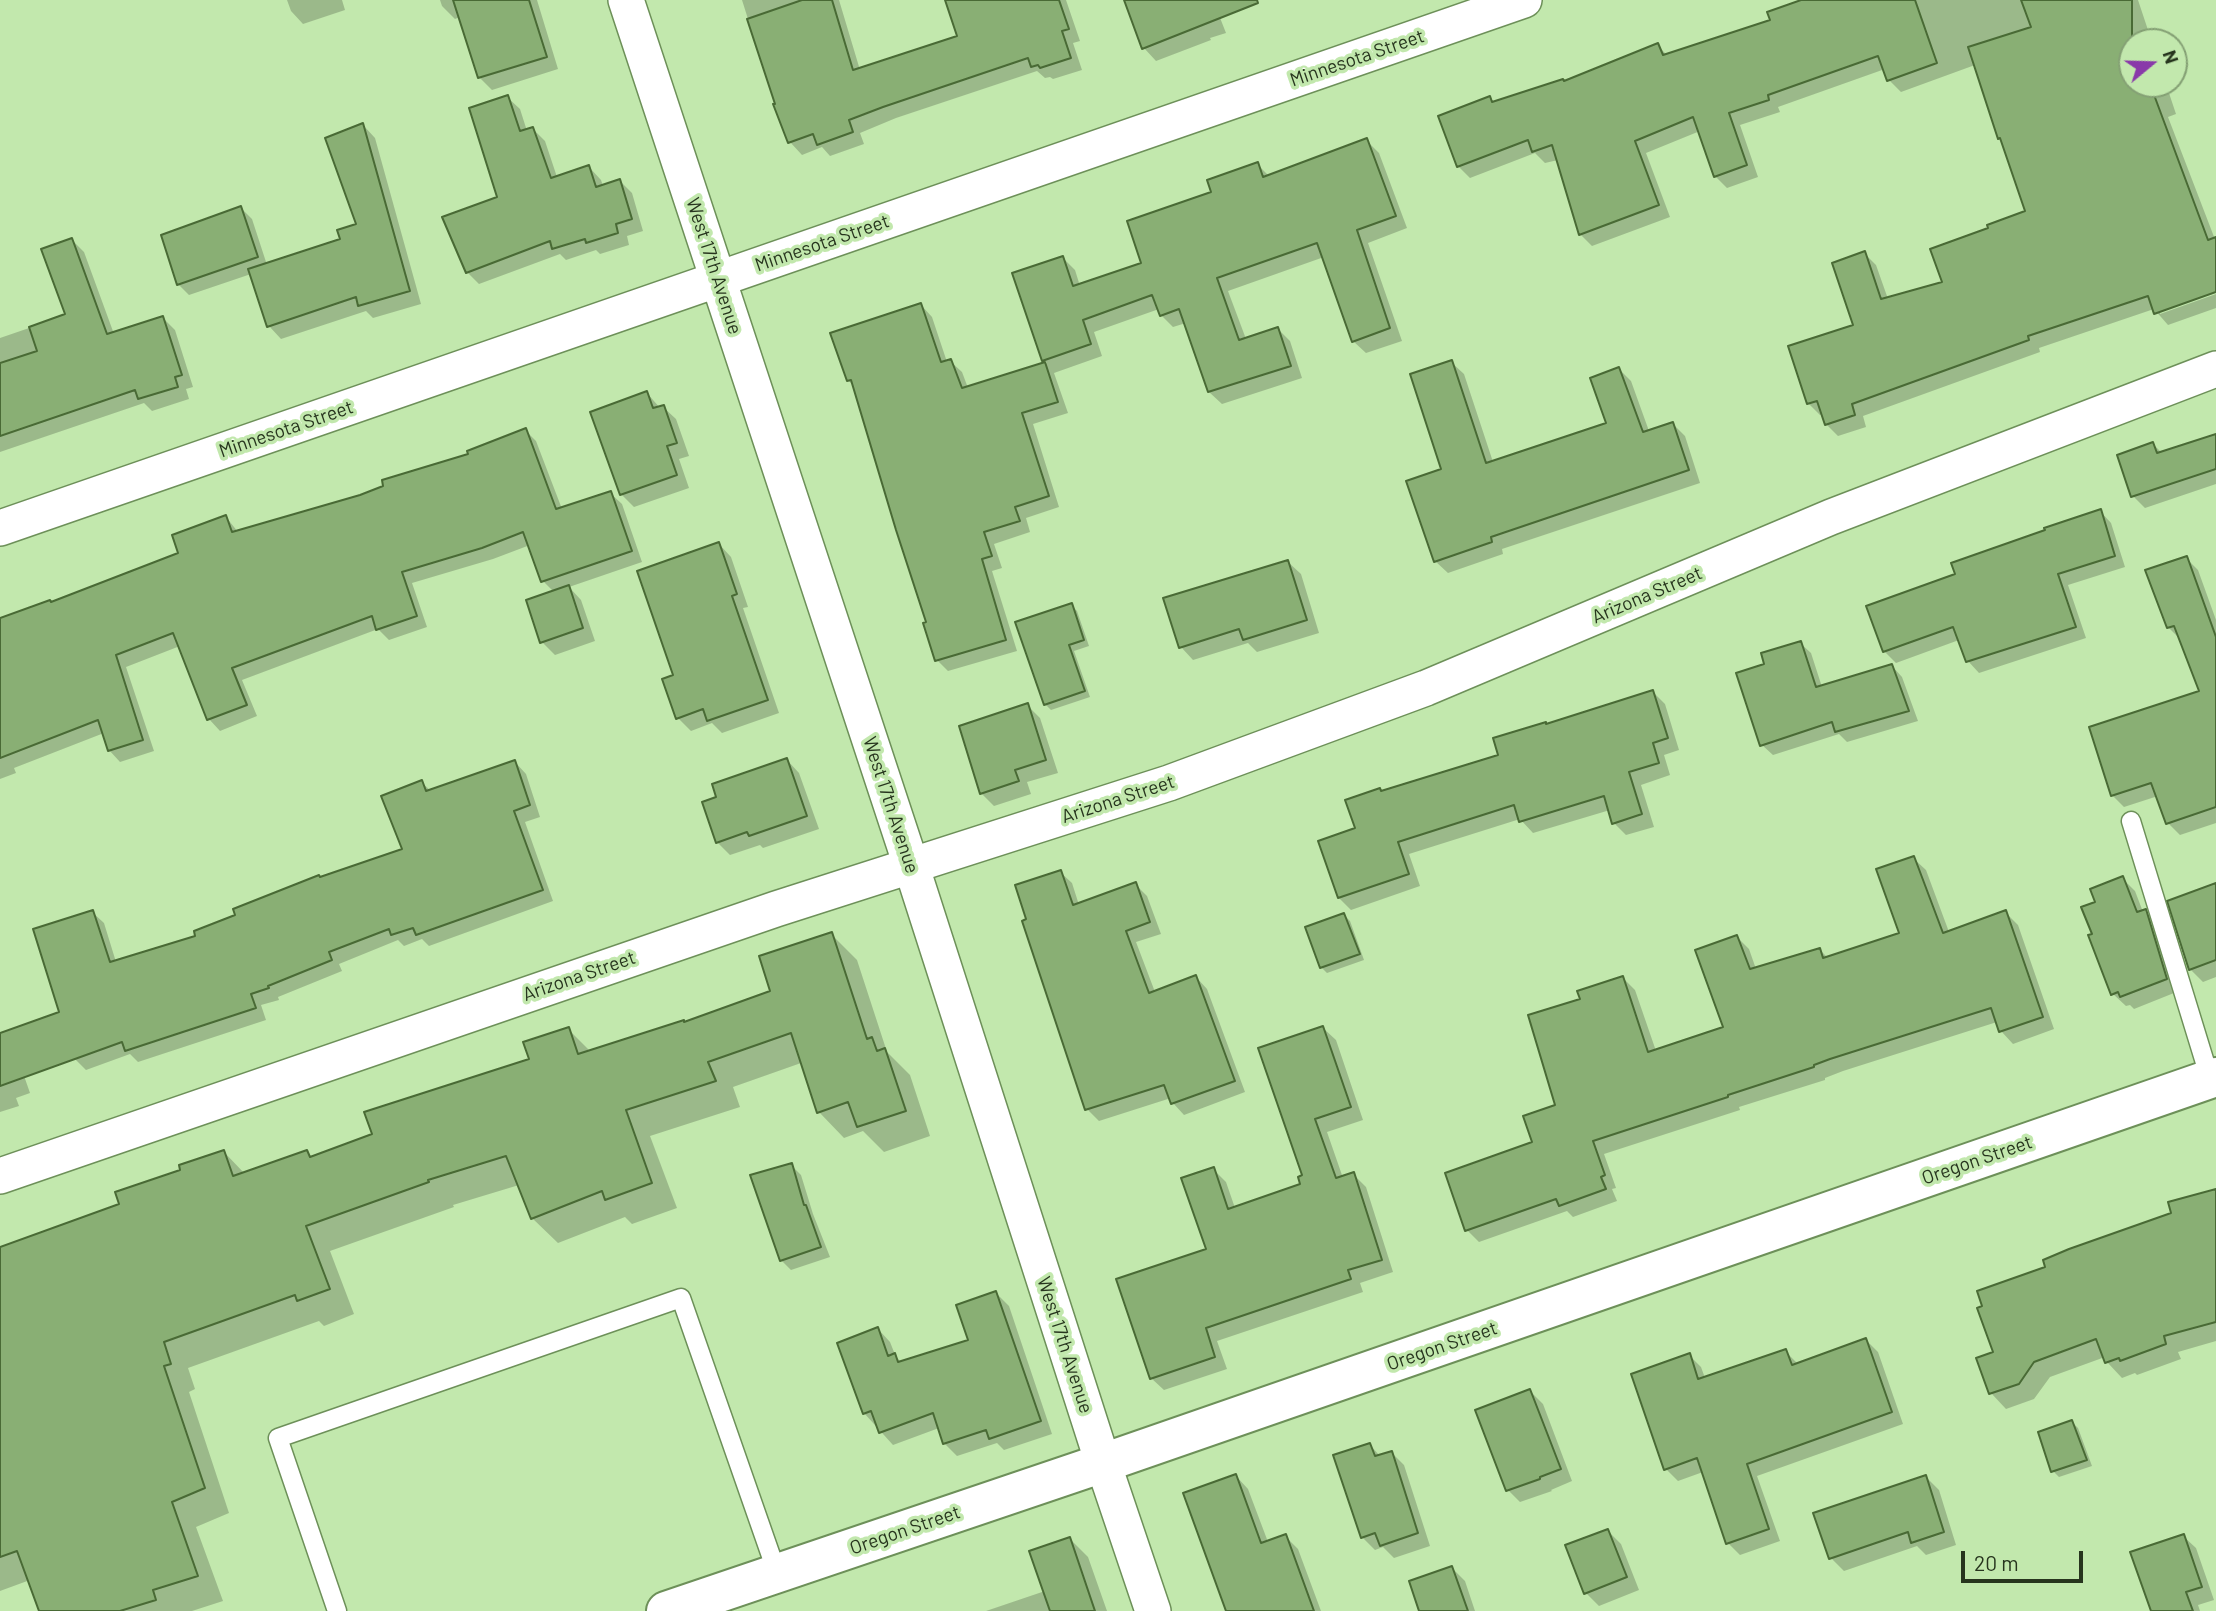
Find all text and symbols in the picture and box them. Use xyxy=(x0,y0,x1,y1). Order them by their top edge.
street label: Minnesota Street xyxy=(1287,24,1427,92)
north arrow xyxy=(2118,28,2188,98)
text: N xyxy=(2159,47,2184,66)
street label: West 17th Avenue xyxy=(681,195,747,337)
street label: Minnesota Street xyxy=(752,209,892,277)
street label: Minnesota Street xyxy=(216,395,356,463)
street label: Arizona Street xyxy=(1588,562,1706,628)
street label: West 17th Avenue xyxy=(858,734,924,876)
street label: Arizona Street xyxy=(1058,770,1178,828)
street label: Arizona Street xyxy=(520,946,638,1006)
street label: Oregon Street xyxy=(1919,1130,2035,1190)
street label: West 17th Avenue xyxy=(1032,1274,1098,1416)
street label: Oregon Street xyxy=(1384,1316,1500,1376)
street label: Oregon Street xyxy=(847,1500,963,1560)
scale bar xyxy=(1964,1538,2086,1582)
text: 20 m xyxy=(1974,1550,2019,1575)

